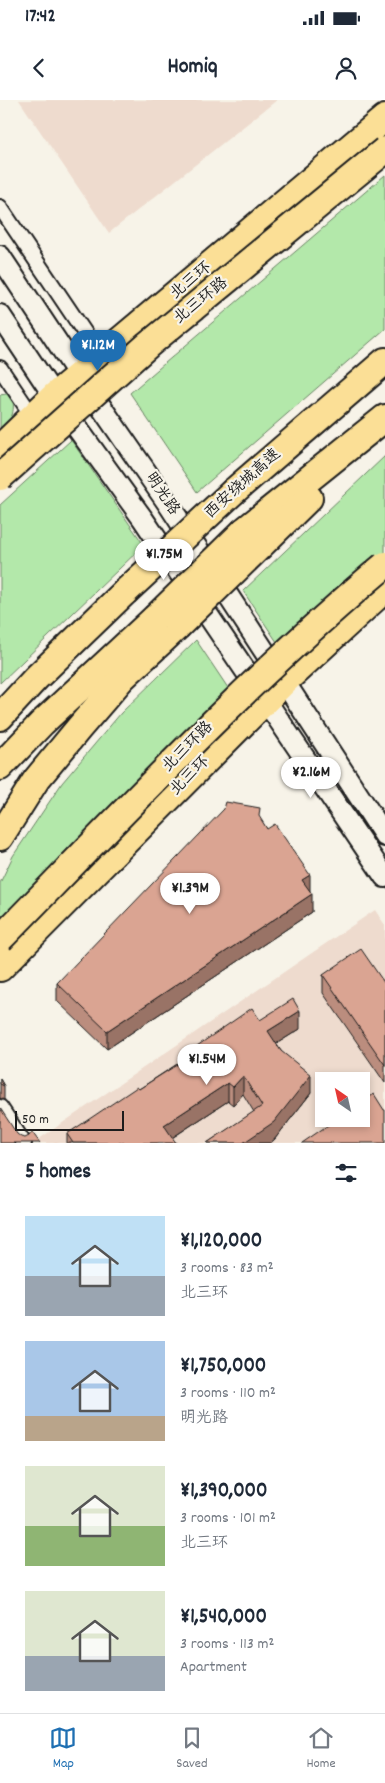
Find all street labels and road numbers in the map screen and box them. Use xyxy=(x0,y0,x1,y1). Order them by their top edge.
street label: 北三环 xyxy=(165,257,217,305)
street label: 北三环路 xyxy=(169,272,233,330)
street label: 西安绕城高速 xyxy=(200,443,286,525)
street label: 明光路 xyxy=(139,468,185,520)
street label: 北三环路 xyxy=(159,718,217,776)
street label: 北三环 xyxy=(166,752,214,800)

